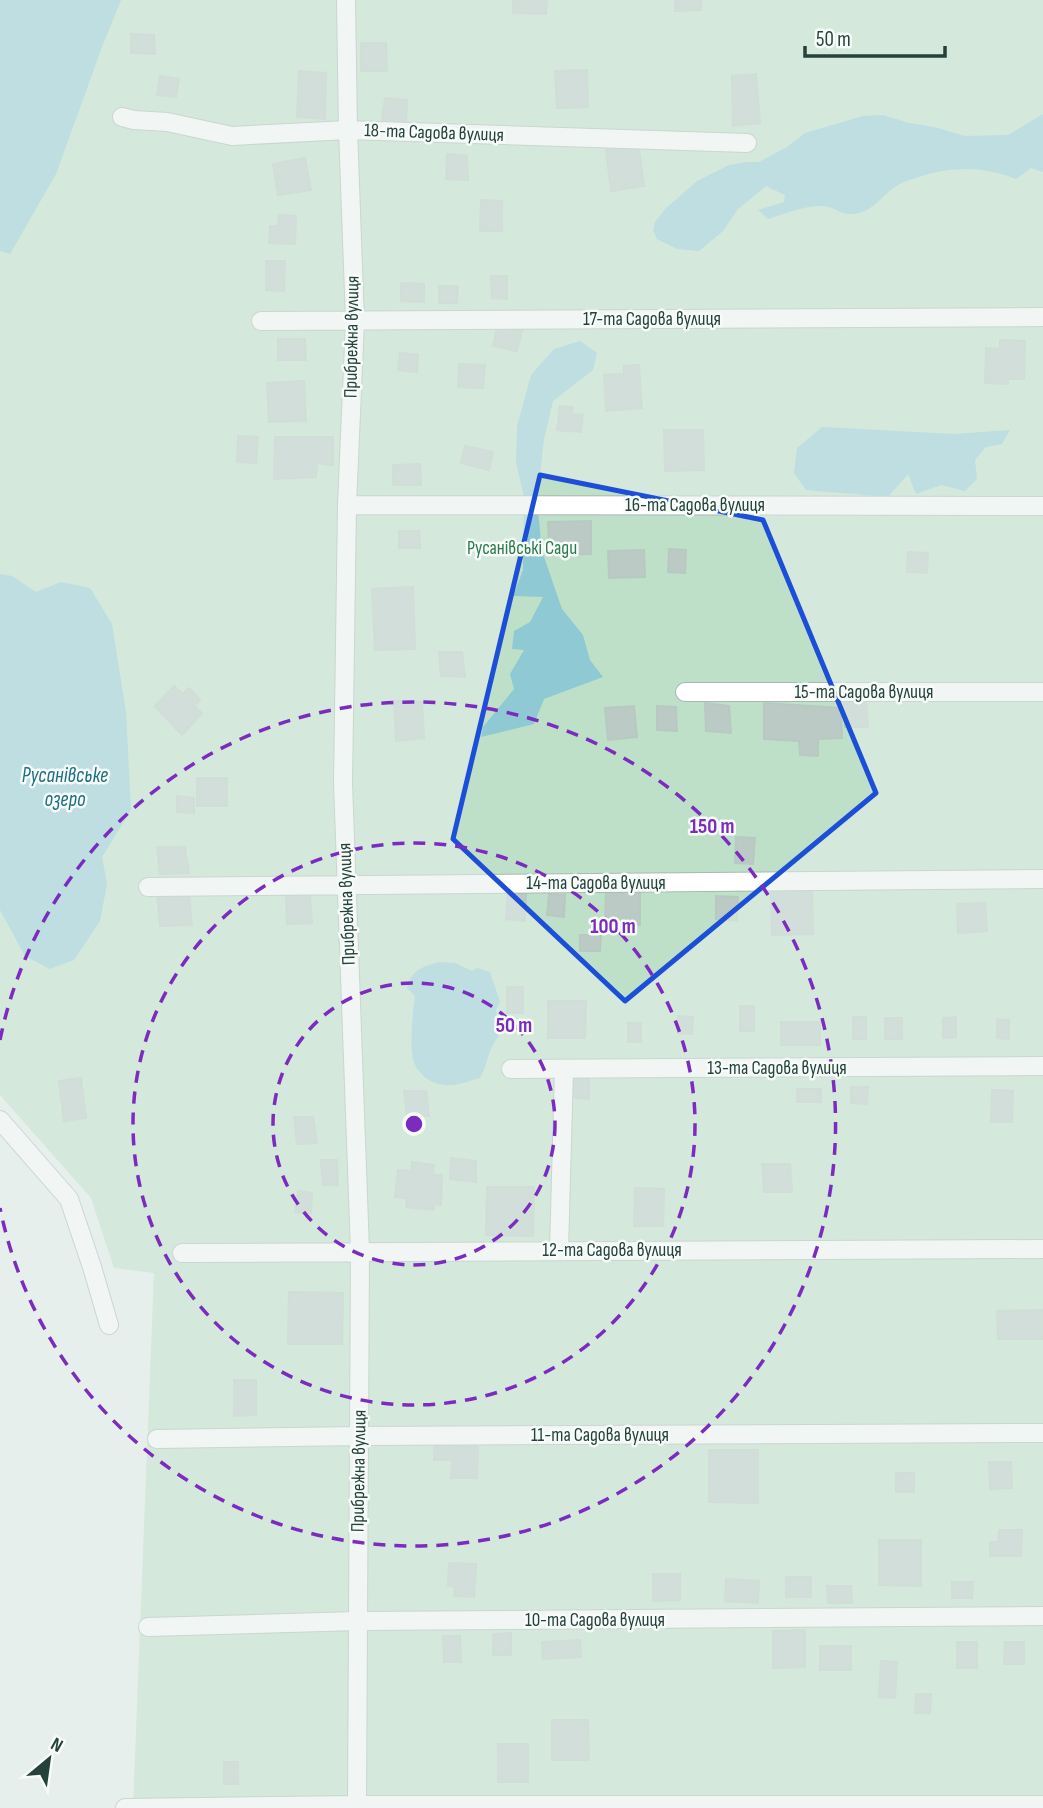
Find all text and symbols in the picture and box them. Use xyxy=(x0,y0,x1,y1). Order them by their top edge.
scale bar xyxy=(805,14,945,58)
text: 50 m xyxy=(816,27,851,52)
street label: 18-та Садова вулиця xyxy=(364,119,504,147)
street label: Прибрежна вулиця xyxy=(339,276,365,398)
street label: 17-та Садова вулиця xyxy=(583,308,721,331)
street label: 16-та Садова вулиця xyxy=(625,494,765,517)
park label: Русанівські Сади xyxy=(467,537,577,560)
street label: 15-та Садова вулиця xyxy=(794,681,934,704)
water label: Русанівське озеро xyxy=(22,763,108,812)
text: 150 m xyxy=(690,814,734,839)
street label: Прибрежна вулиця xyxy=(333,842,361,966)
street label: 14-та Садова вулиця xyxy=(526,872,666,895)
text: 100 m xyxy=(590,914,636,939)
text: 50 m xyxy=(496,1013,532,1038)
street label: 13-та Садова вулиця xyxy=(707,1057,847,1080)
centre of rings xyxy=(402,1112,426,1136)
street label: 12-та Садова вулиця xyxy=(542,1239,682,1262)
street label: Прибрежна вулиця xyxy=(346,1410,372,1532)
street label: 11-та Садова вулиця xyxy=(531,1424,669,1447)
street label: 10-та Садова вулиця xyxy=(525,1609,665,1632)
north arrow xyxy=(14,1724,84,1794)
text: N xyxy=(46,1733,67,1758)

